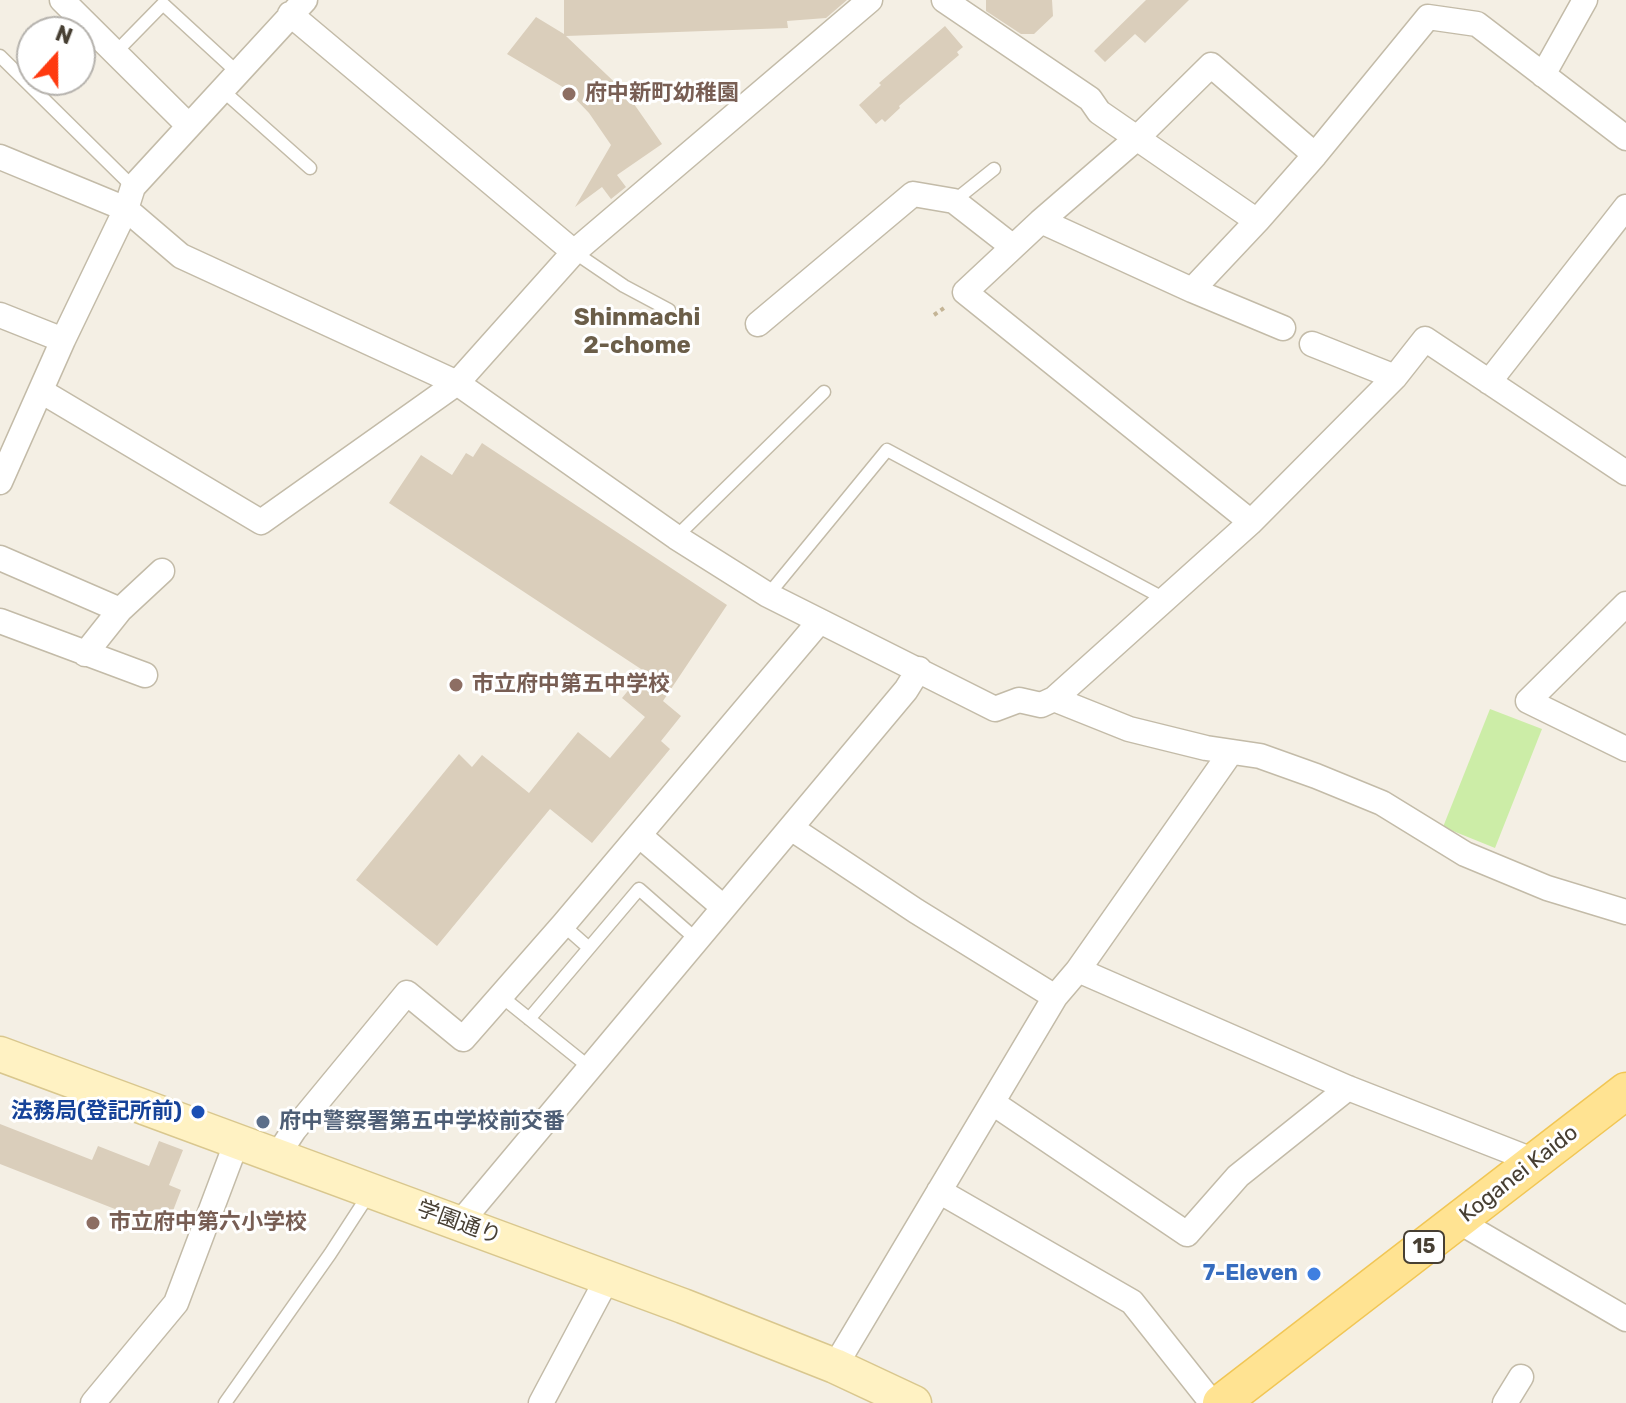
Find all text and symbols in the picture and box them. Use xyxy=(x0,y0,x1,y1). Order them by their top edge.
north arrow xyxy=(16,16,96,96)
text: N xyxy=(52,20,76,50)
place label: 府中新町幼稚園 xyxy=(585,81,739,107)
marker: 府中新町幼稚園 xyxy=(560,85,578,103)
district label: Shinmachi 2-chome xyxy=(574,304,700,360)
place label: 市立府中第五中学校 xyxy=(472,672,670,698)
marker: 市立府中第五中学校 xyxy=(447,676,465,694)
place label: 法務局(登記所前) xyxy=(11,1099,182,1125)
marker: 法務局(登記所前) xyxy=(189,1103,207,1121)
place label: 府中警察署第五中学校前交番 xyxy=(279,1109,565,1135)
marker: 府中警察署第五中学校前交番 xyxy=(254,1113,272,1131)
street label: Koganei Kaido xyxy=(1454,1120,1584,1228)
street label: 学園通り xyxy=(413,1196,505,1250)
place label: 市立府中第六小学校 xyxy=(109,1210,307,1236)
marker: 市立府中第六小学校 xyxy=(84,1214,102,1232)
road number: 15 xyxy=(1404,1231,1444,1263)
place label: 7-Eleven xyxy=(1203,1261,1298,1287)
marker: 7-Eleven xyxy=(1305,1265,1323,1283)

